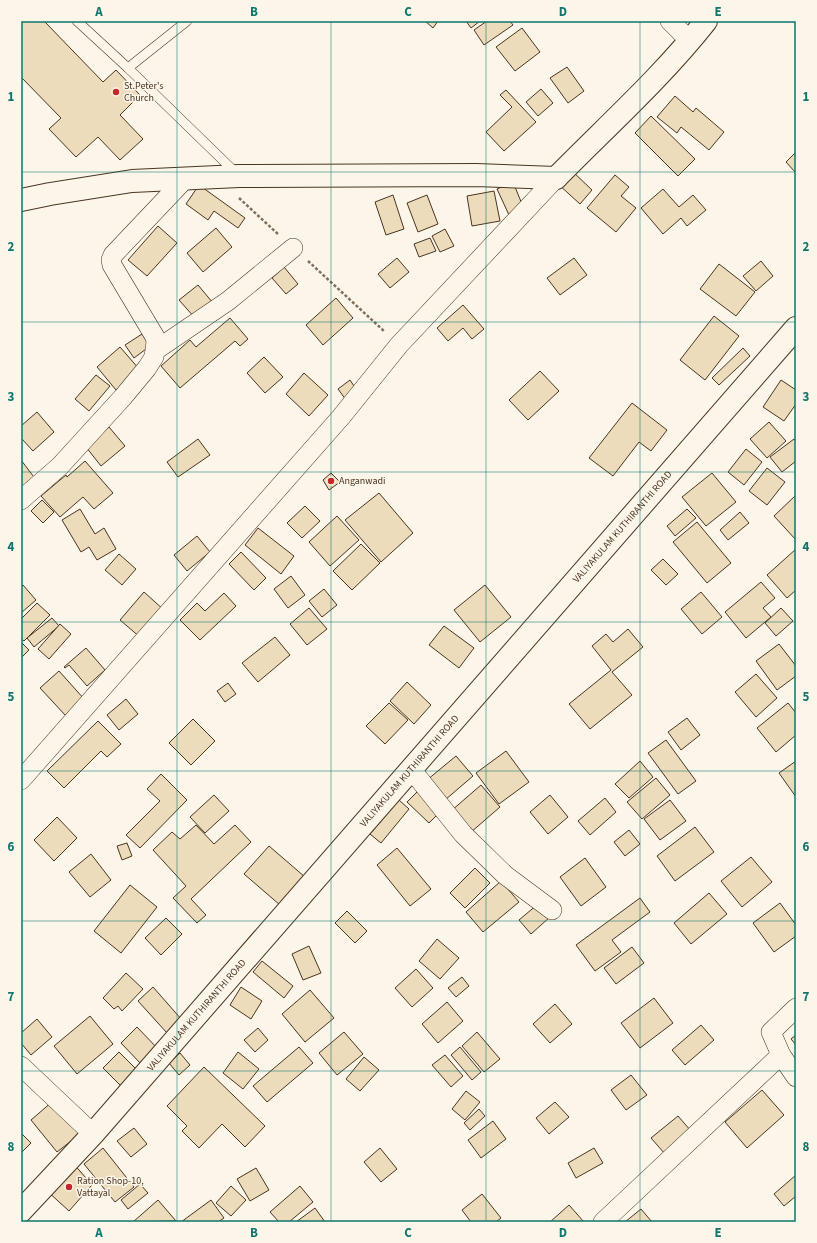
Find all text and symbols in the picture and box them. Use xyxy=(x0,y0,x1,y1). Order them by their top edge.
text: A xyxy=(94,3,103,21)
text: B xyxy=(250,3,258,21)
text: C xyxy=(404,3,412,21)
text: D xyxy=(559,3,567,21)
text: E xyxy=(714,3,722,21)
place label: St.Peter's Church xyxy=(124,79,163,105)
marker: St.Peter's Church xyxy=(111,87,121,97)
text: 1 xyxy=(8,88,15,106)
text: 1 xyxy=(803,88,810,106)
text: 2 xyxy=(8,238,15,256)
text: 2 xyxy=(803,238,810,256)
text: 3 xyxy=(8,388,15,406)
text: 3 xyxy=(803,388,810,406)
street label: VALIYAKULAM KUTHIRANTHI ROAD xyxy=(570,468,675,586)
place label: Anganwadi xyxy=(339,474,385,488)
marker: Anganwadi xyxy=(326,476,336,486)
text: 4 xyxy=(8,538,15,556)
text: 4 xyxy=(803,538,810,556)
text: 5 xyxy=(8,688,15,706)
text: 5 xyxy=(803,688,810,706)
street label: VALIYAKULAM KUTHIRANTHI ROAD xyxy=(357,712,462,830)
text: 6 xyxy=(8,838,15,856)
text: 6 xyxy=(803,838,810,856)
street label: VALIYAKULAM KUTHIRANTHI ROAD xyxy=(144,956,249,1074)
text: 7 xyxy=(8,988,15,1006)
text: 7 xyxy=(803,988,810,1006)
text: 8 xyxy=(8,1138,15,1156)
text: 8 xyxy=(803,1138,810,1156)
place label: Ration Shop-10, Vattayal xyxy=(77,1174,144,1200)
marker: Ration Shop-10, Vattayal xyxy=(64,1182,74,1192)
text: A xyxy=(94,1224,103,1242)
text: B xyxy=(250,1224,258,1242)
text: C xyxy=(404,1224,412,1242)
text: D xyxy=(559,1224,567,1242)
text: E xyxy=(714,1224,722,1242)

